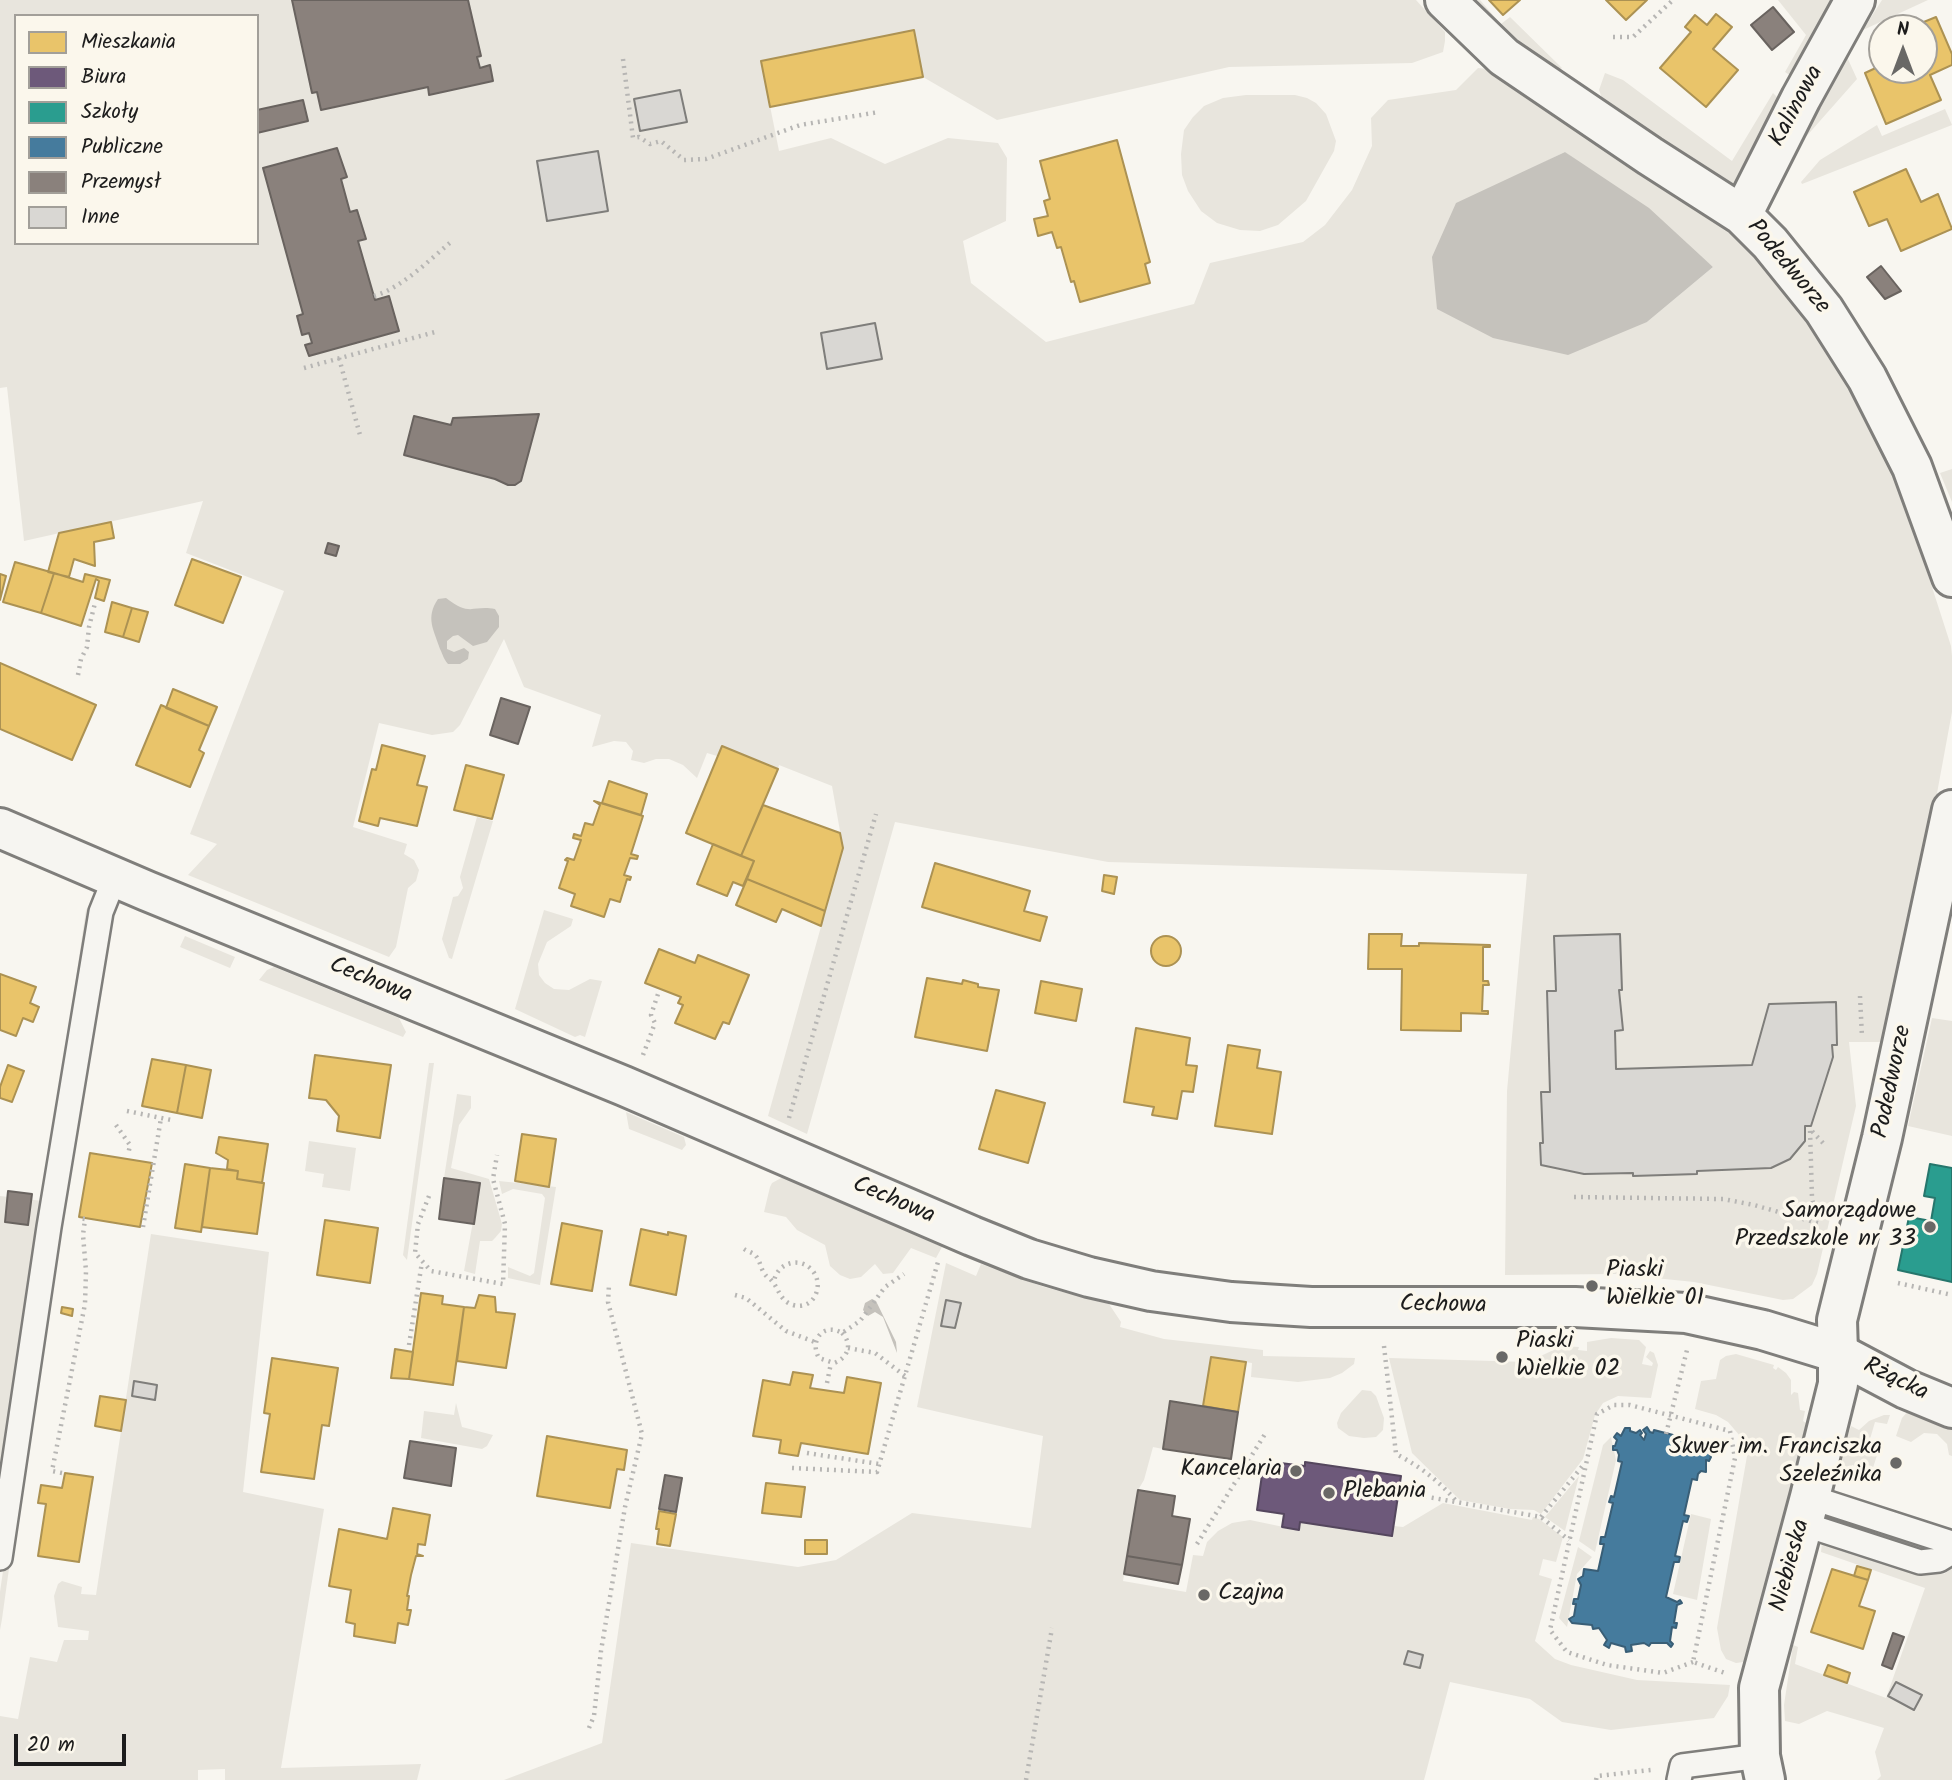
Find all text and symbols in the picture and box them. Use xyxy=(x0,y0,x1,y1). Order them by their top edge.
legend xyxy=(14,14,259,245)
north arrow xyxy=(1868,14,1938,84)
text: N xyxy=(1897,15,1909,45)
text: Mieszkania xyxy=(81,26,176,59)
text: Biura xyxy=(81,61,126,94)
street label: Kalinowa xyxy=(1765,61,1831,153)
text: Szkoły xyxy=(81,96,138,129)
text: Publiczne xyxy=(81,131,163,164)
text: Przemysł xyxy=(81,166,161,199)
text: Inne xyxy=(81,201,119,234)
street label: Podedworze xyxy=(1739,215,1835,321)
street label: Cechowa xyxy=(324,952,416,1012)
street label: Podedworze xyxy=(1868,1023,1920,1141)
street label: Cechowa xyxy=(847,1172,939,1232)
place label: Samorządowe Przedszkole nr 33 xyxy=(1735,1199,1916,1255)
marker: Samorządowe Przedszkole nr 33 xyxy=(1922,1219,1938,1235)
place label: Piaski Wielkie 01 xyxy=(1606,1258,1704,1314)
marker: Piaski Wielkie 01 xyxy=(1584,1278,1600,1294)
street label: Cechowa xyxy=(1399,1292,1487,1322)
place label: Piaski Wielkie 02 xyxy=(1516,1329,1620,1385)
marker: Piaski Wielkie 02 xyxy=(1494,1349,1510,1365)
street label: Rżącka xyxy=(1858,1353,1932,1409)
place label: Skwer im. Franciszka Szeleźnika xyxy=(1669,1435,1882,1491)
marker: Skwer im. Franciszka Szeleźnika xyxy=(1888,1455,1904,1471)
place label: Kancelaria xyxy=(1180,1457,1282,1485)
marker: Kancelaria xyxy=(1288,1463,1304,1479)
place label: Plebania xyxy=(1343,1479,1426,1507)
marker: Plebania xyxy=(1321,1485,1337,1501)
street label: Niebieska xyxy=(1766,1517,1818,1615)
place label: Czajna xyxy=(1218,1581,1284,1609)
marker: Czajna xyxy=(1196,1587,1212,1603)
scale bar xyxy=(18,1720,130,1764)
text: 20 m xyxy=(27,1729,75,1762)

